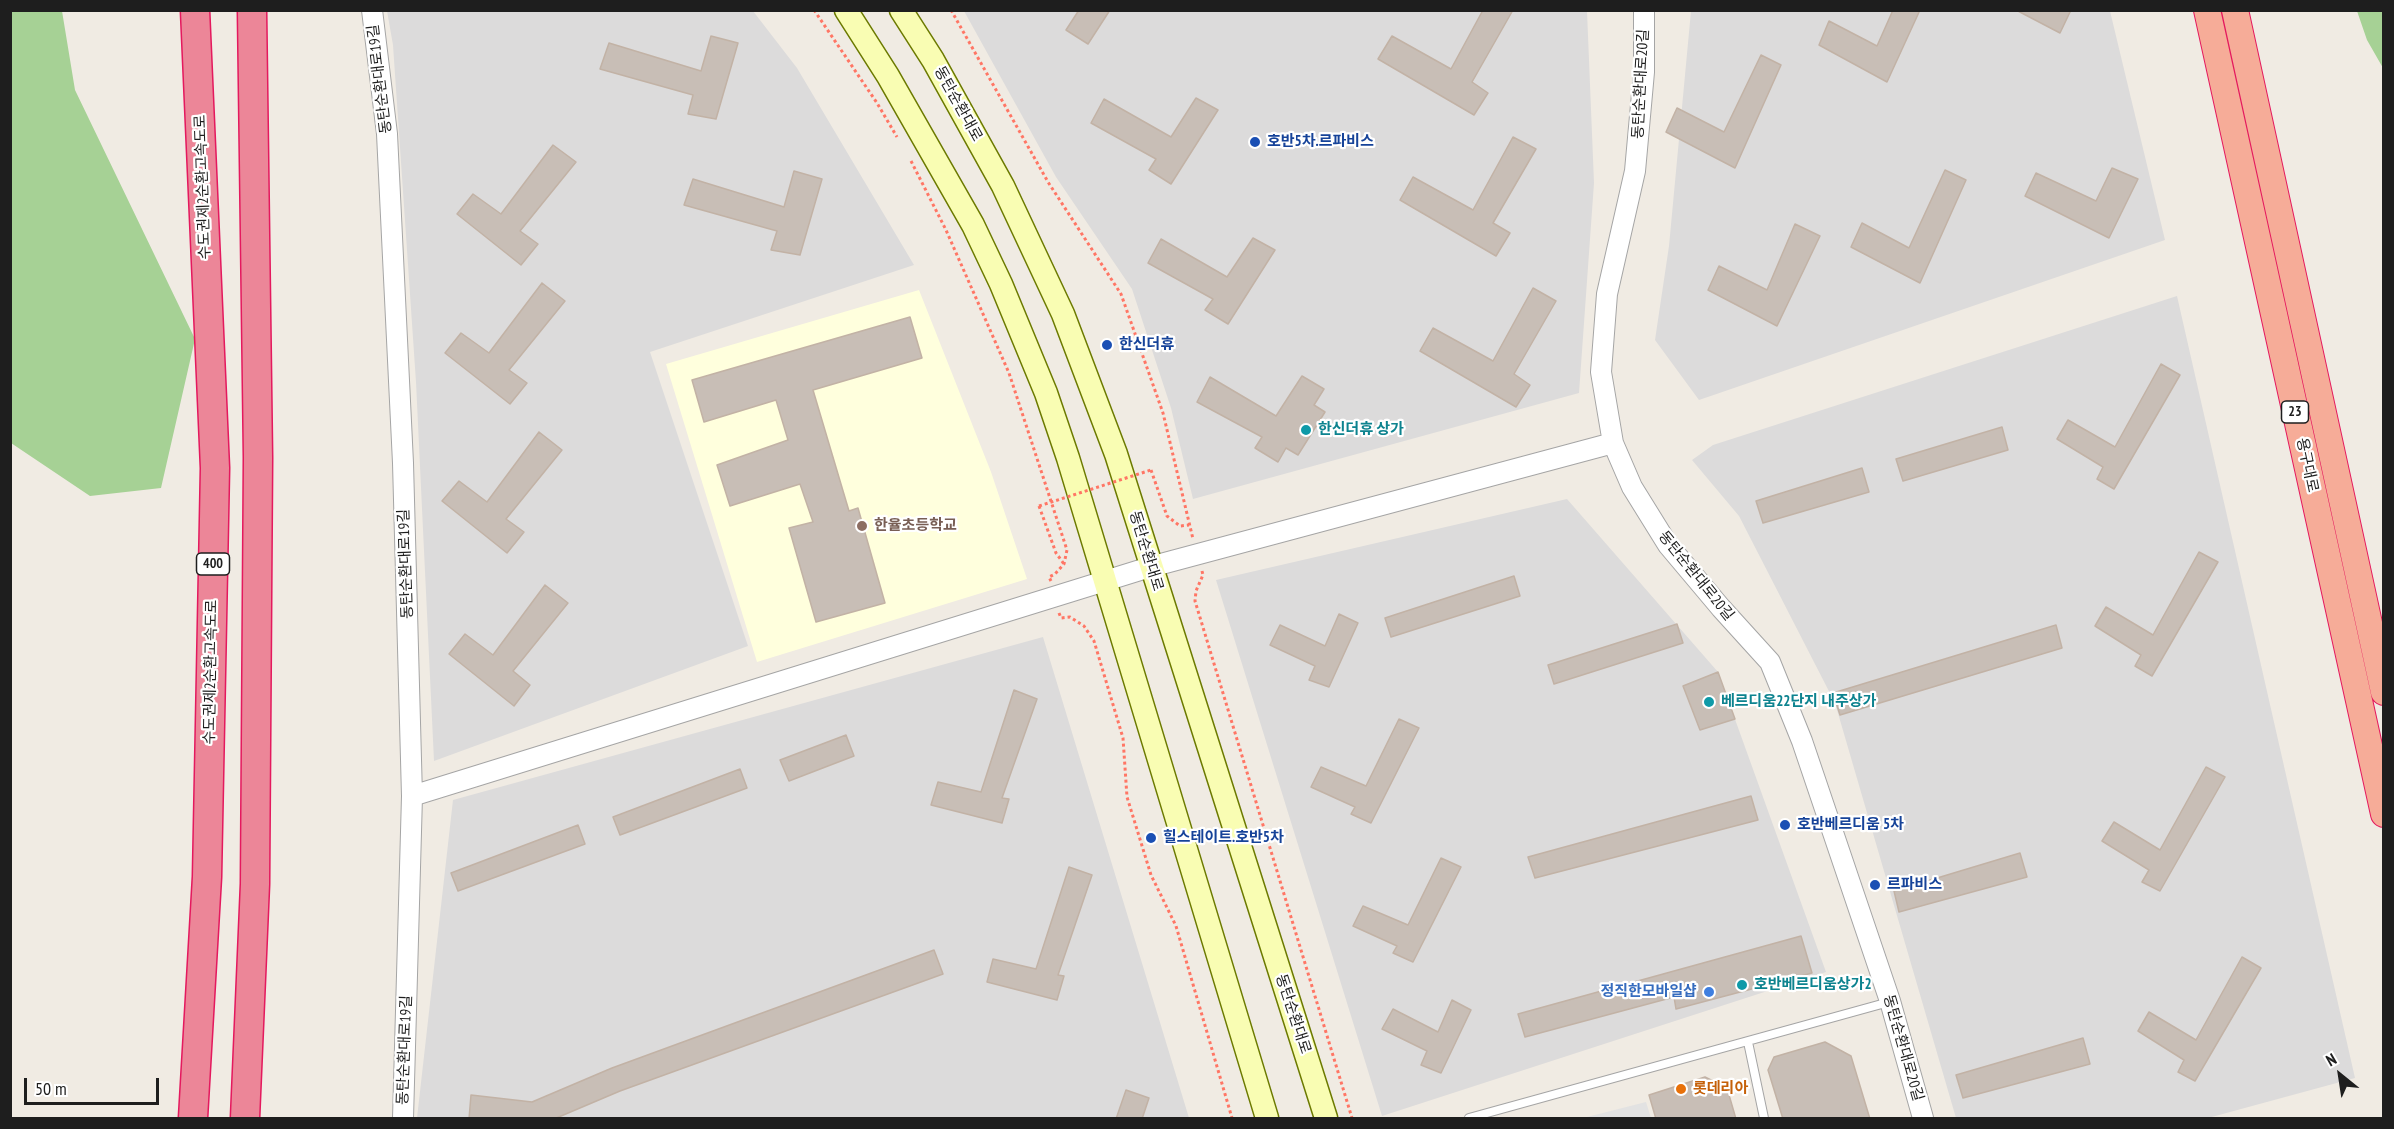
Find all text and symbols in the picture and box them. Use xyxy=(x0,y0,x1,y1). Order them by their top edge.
street label: 동탄순환대로19길 xyxy=(364,23,396,135)
street label: 동탄순환대로20길 xyxy=(1629,29,1653,139)
street label: 동탄순환대로 xyxy=(930,63,986,145)
street label: 수도권제2순환고속도로 xyxy=(191,114,215,260)
place label: 호반5차.르파비스 xyxy=(1267,133,1374,151)
marker: 호반5차.르파비스 xyxy=(1248,135,1262,149)
place label: 한신더휴 xyxy=(1119,336,1174,354)
marker: 한신더휴 xyxy=(1100,338,1114,352)
road number: 23 xyxy=(2282,401,2308,423)
place label: 한신더휴 상가 xyxy=(1318,421,1404,439)
marker: 한신더휴 상가 xyxy=(1299,423,1313,437)
street label: 용구대로 xyxy=(2292,436,2322,494)
street label: 동탄순환대로19길 xyxy=(395,509,417,619)
street label: 동탄순환대로 xyxy=(1125,509,1167,593)
place label: 한율초등학교 xyxy=(874,517,957,535)
marker: 한율초등학교 xyxy=(855,519,869,533)
street label: 동탄순환대로20길 xyxy=(1654,528,1738,624)
road number: 400 xyxy=(196,553,230,575)
street label: 수도권제2순환고속도로 xyxy=(201,599,221,745)
place label: 베르디움22단지 내주상가 xyxy=(1721,693,1876,711)
marker: 베르디움22단지 내주상가 xyxy=(1702,695,1716,709)
place label: 호반베르디움 5차 xyxy=(1797,816,1904,834)
marker: 호반베르디움 5차 xyxy=(1778,818,1792,832)
place label: 힐스테이트.호반5차 xyxy=(1163,829,1284,847)
marker: 힐스테이트.호반5차 xyxy=(1144,831,1158,845)
place label: 르파비스 xyxy=(1887,876,1942,894)
marker: 르파비스 xyxy=(1868,878,1882,892)
street label: 동탄순환대로 xyxy=(1272,972,1314,1056)
place label: 호반베르디움상가2 xyxy=(1754,976,1872,994)
marker: 호반베르디움상가2 xyxy=(1735,978,1749,992)
place label: 정직한모바일샵 xyxy=(1600,983,1697,1001)
marker: 정직한모바일샵 xyxy=(1702,985,1716,999)
street label: 동탄순환대로20길 xyxy=(1879,993,1927,1103)
street label: 동탄순환대로19길 xyxy=(394,995,416,1105)
north arrow xyxy=(2310,1045,2370,1105)
text: N xyxy=(2322,1049,2340,1070)
scale bar xyxy=(27,1066,162,1104)
text: 50 m xyxy=(35,1077,67,1100)
place label: 롯데리아 xyxy=(1693,1080,1748,1098)
marker: 롯데리아 xyxy=(1674,1082,1688,1096)

